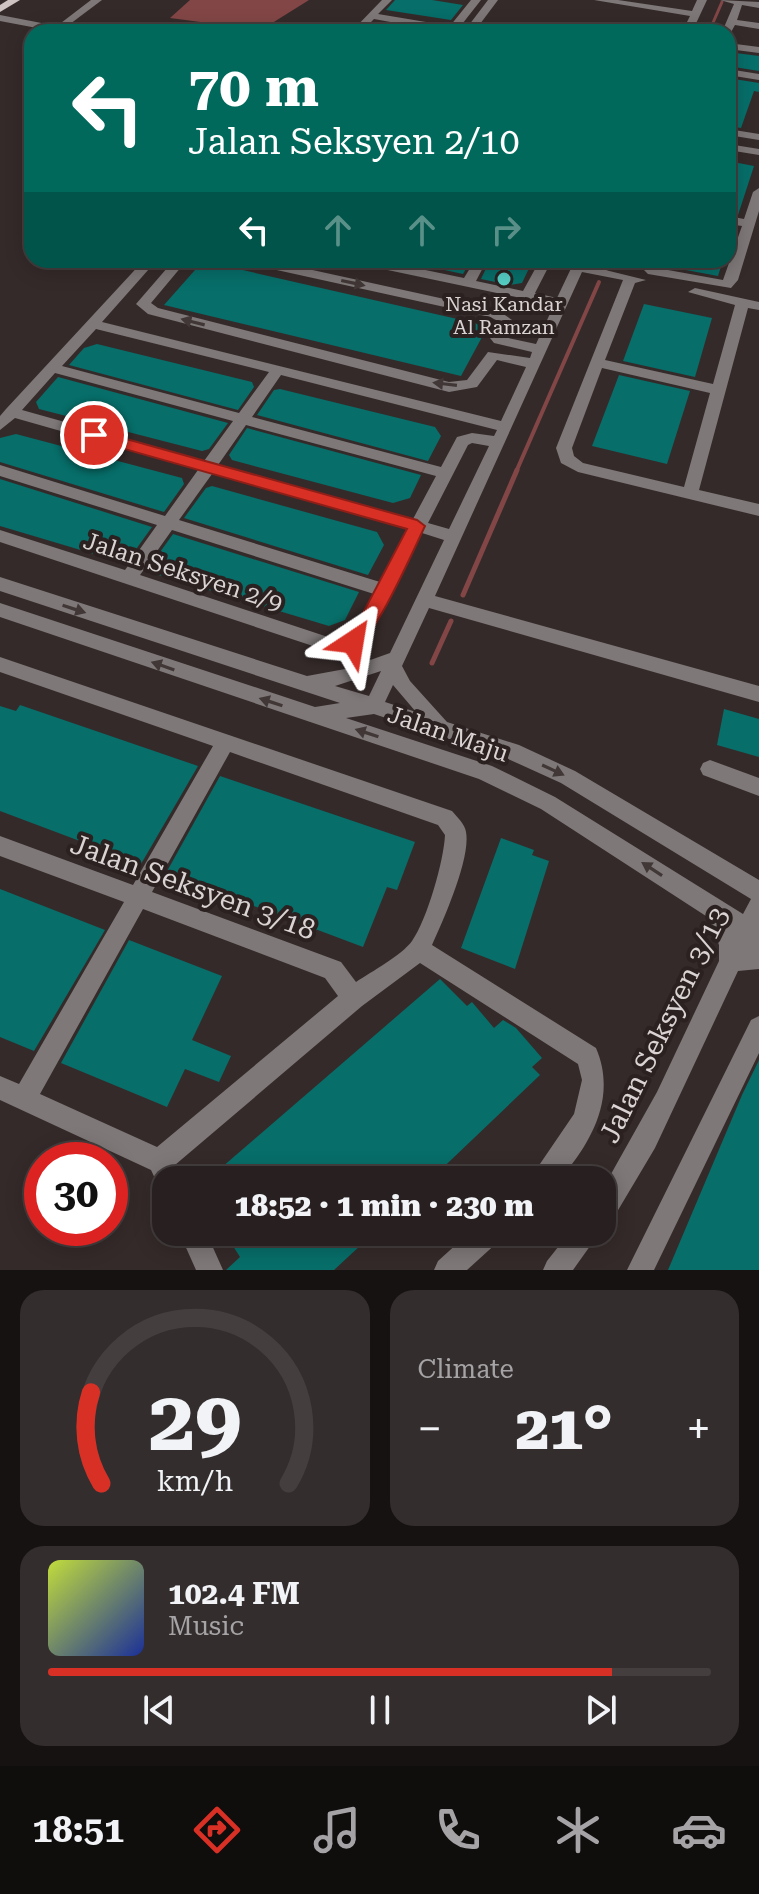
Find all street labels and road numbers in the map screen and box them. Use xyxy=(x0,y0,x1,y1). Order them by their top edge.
street label: Jalan Seksyen 2/9 xyxy=(80,527,286,617)
street label: Jalan Maju xyxy=(384,700,512,768)
street label: Jalan Seksyen 3/18 xyxy=(66,827,320,947)
street label: Jalan Seksyen 3/13 xyxy=(593,902,735,1148)

